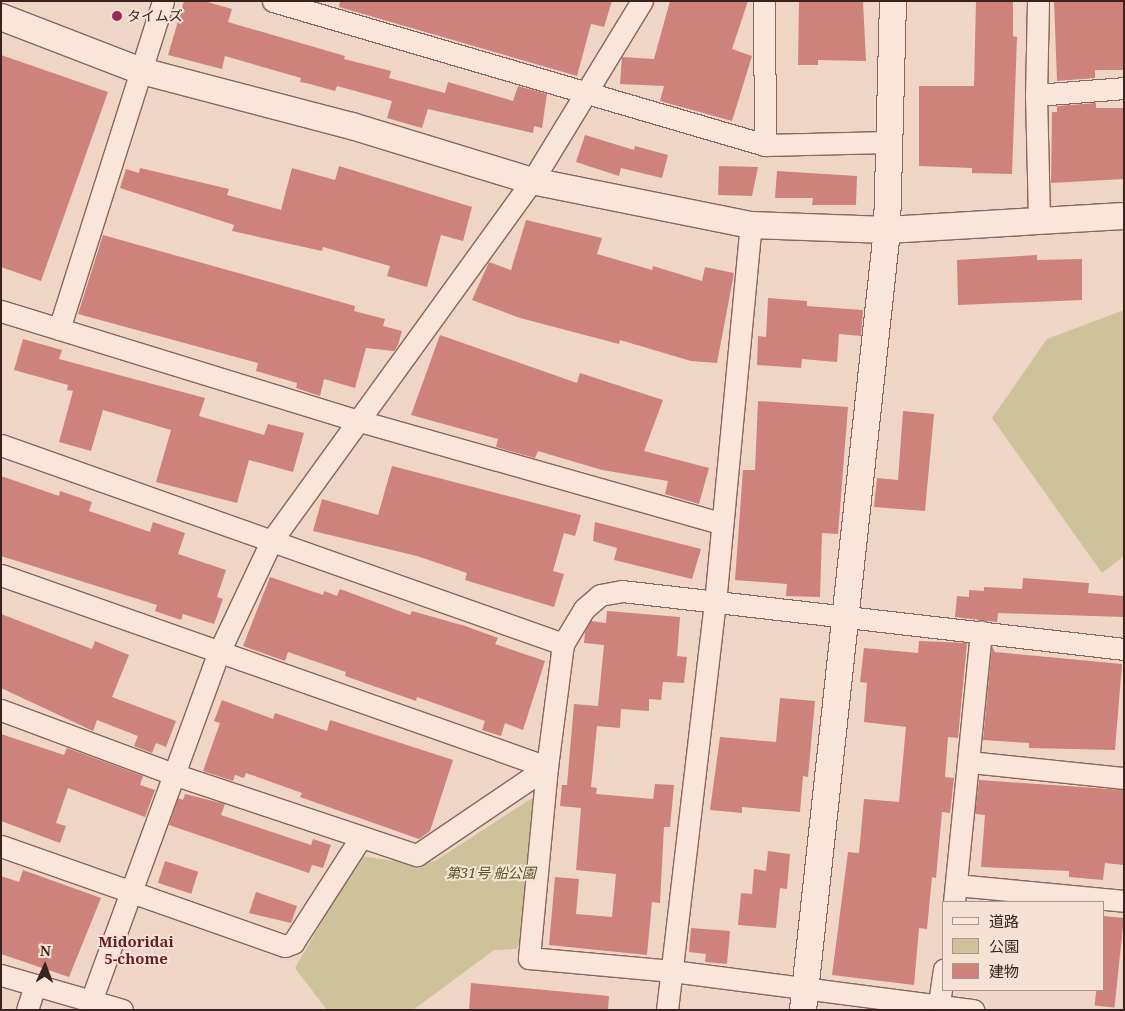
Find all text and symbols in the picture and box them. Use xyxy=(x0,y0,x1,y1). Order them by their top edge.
place label: タイムズ xyxy=(127,8,183,24)
marker: タイムズ xyxy=(111,10,123,22)
park label: 第31号 船公園 xyxy=(446,865,536,881)
legend xyxy=(942,901,1105,991)
text: 道路 xyxy=(989,911,1019,931)
district label: Midoridai 5-chome xyxy=(98,932,174,967)
text: 公園 xyxy=(989,936,1019,956)
north arrow xyxy=(20,941,70,991)
text: N xyxy=(40,941,51,960)
text: 建物 xyxy=(989,961,1019,981)

